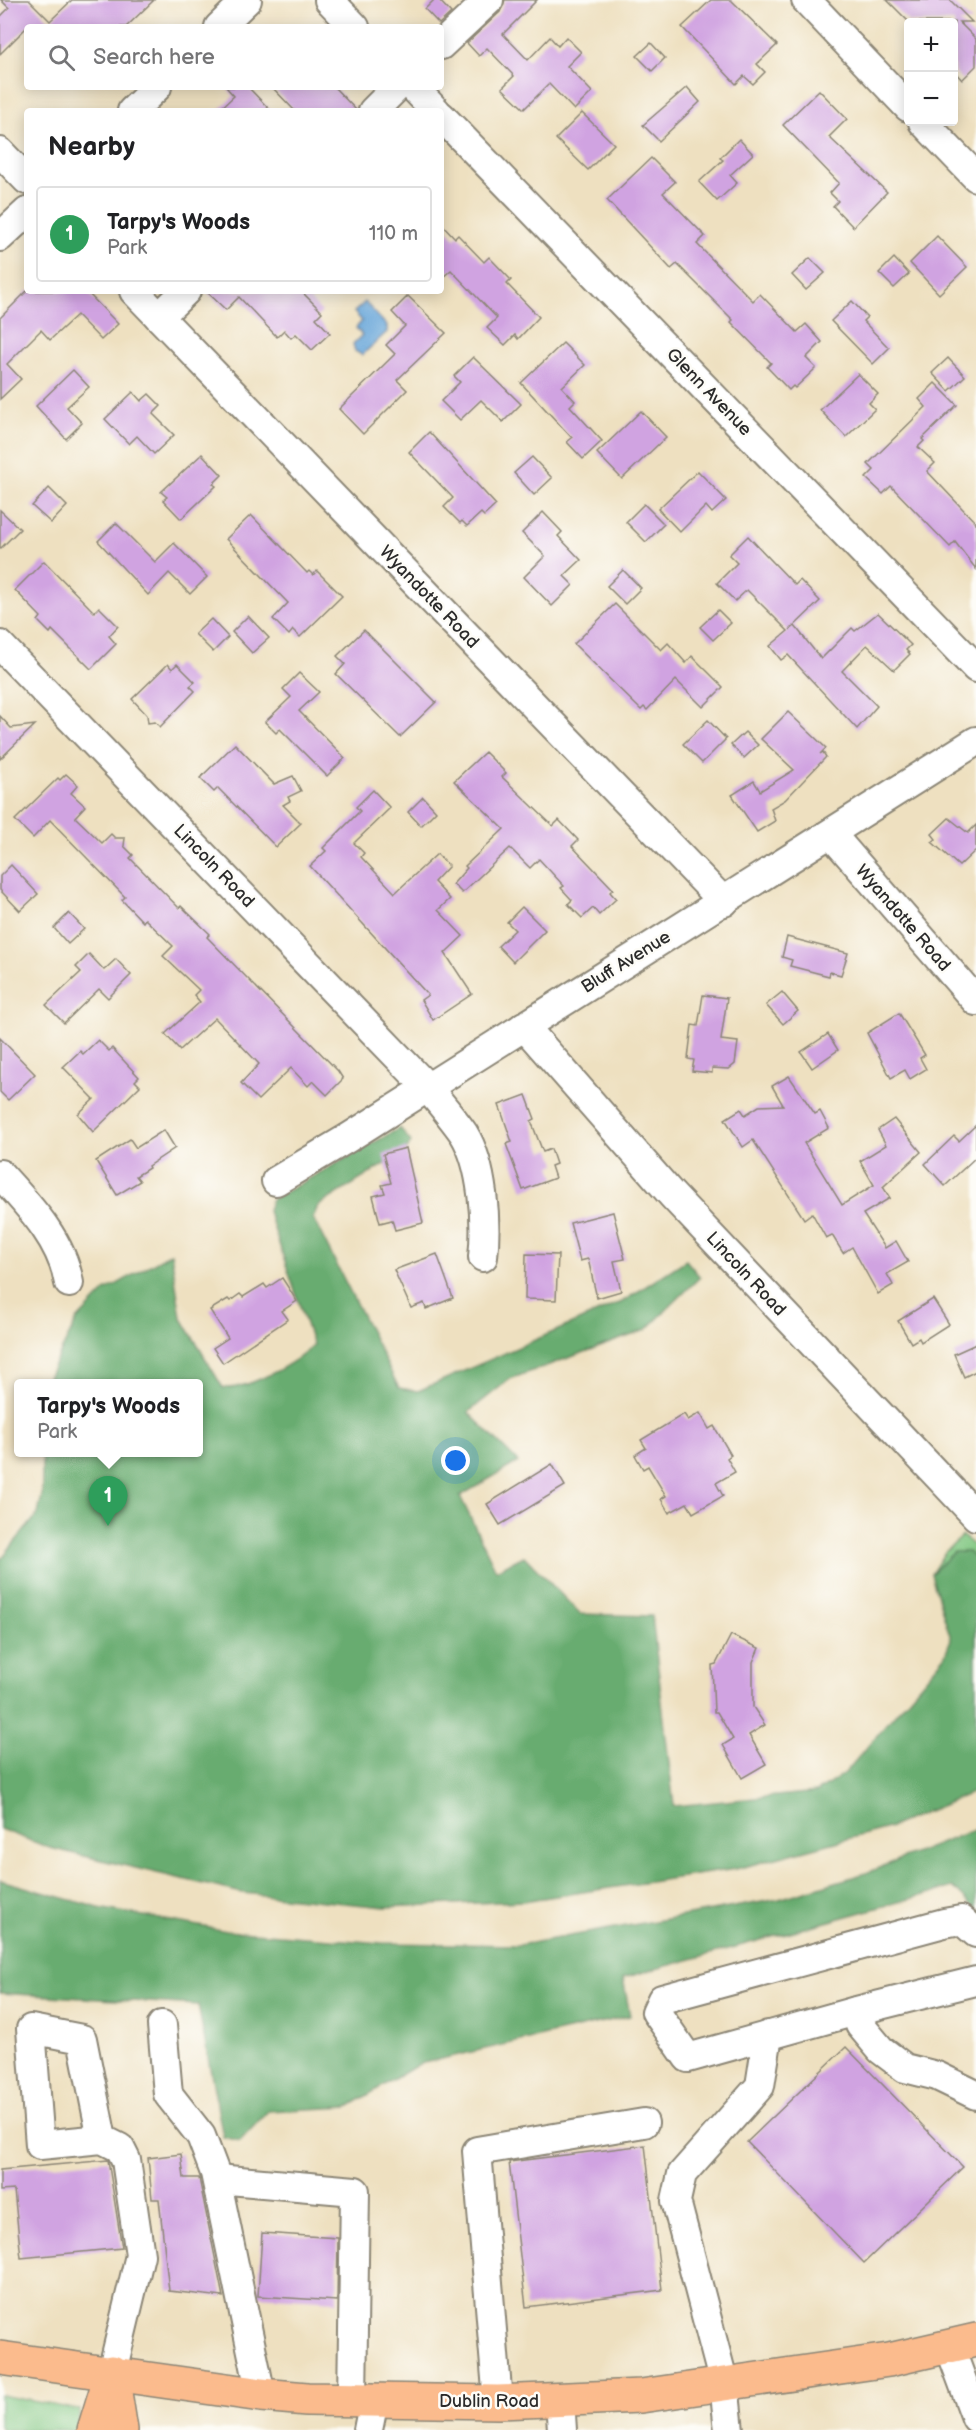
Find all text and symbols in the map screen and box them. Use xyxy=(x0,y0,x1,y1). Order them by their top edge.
map controls xyxy=(904,18,958,126)
button: + xyxy=(904,18,958,72)
search box xyxy=(24,24,444,90)
icon: search xyxy=(45,41,78,74)
text: Search here xyxy=(93,44,215,71)
button: − xyxy=(904,72,958,126)
text: Nearby xyxy=(48,132,135,163)
text: Tarpy's Woods xyxy=(107,209,250,236)
text: 1 xyxy=(65,222,74,246)
text: 110 m xyxy=(369,222,418,246)
text: Park xyxy=(107,236,147,260)
street label: Glenn Avenue xyxy=(662,344,756,440)
street label: Wyandotte Road xyxy=(375,541,483,653)
street label: Lincoln Road xyxy=(169,820,259,912)
street label: Wyandotte Road xyxy=(851,861,955,975)
street label: Bluff Avenue xyxy=(577,926,675,998)
street label: Lincoln Road xyxy=(702,1228,790,1320)
popup xyxy=(14,1379,203,1457)
text: Tarpy's Woods xyxy=(37,1393,180,1420)
text: Park xyxy=(37,1420,77,1444)
your location xyxy=(441,1446,470,1475)
pin: 1 xyxy=(88,1476,128,1526)
street label: Dublin Road xyxy=(439,2391,539,2412)

